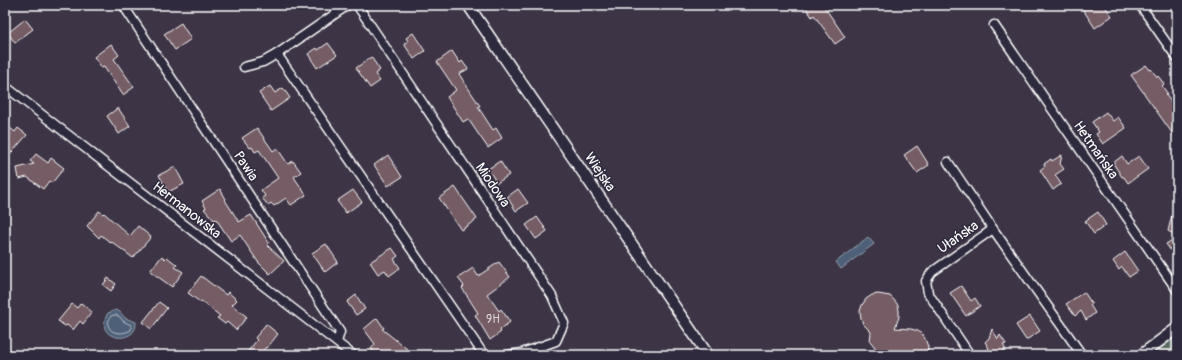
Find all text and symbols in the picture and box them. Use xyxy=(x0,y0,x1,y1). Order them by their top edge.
street label: Hetmańska xyxy=(1070,118,1122,182)
street label: Pawia xyxy=(230,148,262,184)
street label: Wiejska xyxy=(581,149,619,195)
street label: Miodowa xyxy=(472,160,514,210)
street label: Hermanowska xyxy=(149,178,225,242)
street label: Ułańska xyxy=(934,217,982,257)
house number: 9H xyxy=(486,312,500,327)

